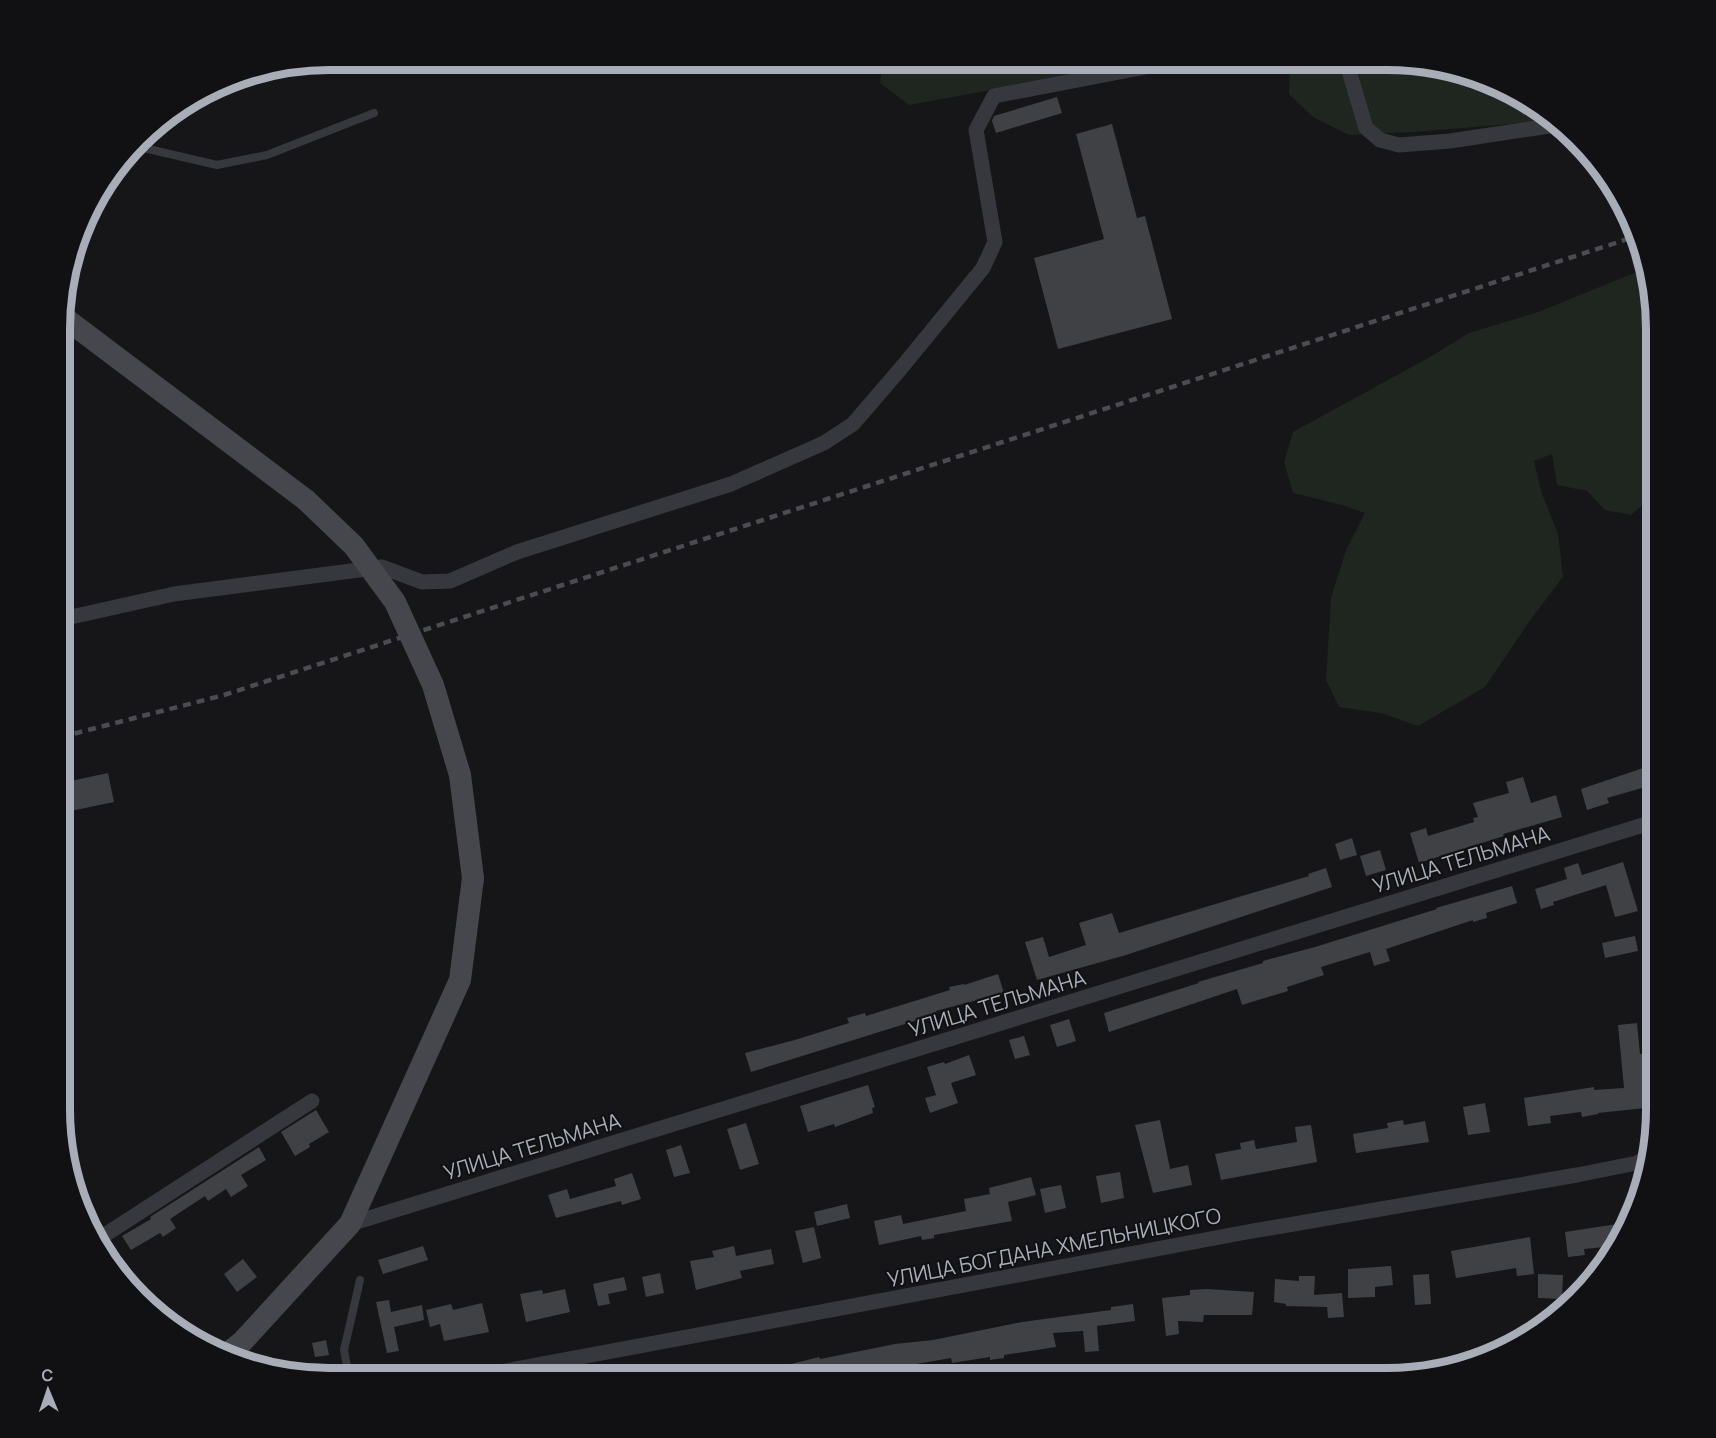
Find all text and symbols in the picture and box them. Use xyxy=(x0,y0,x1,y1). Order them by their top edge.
street label: УЛИЦА ТЕЛЬМАНА xyxy=(1369,819,1553,899)
street label: УЛИЦА ТЕЛЬМАНА xyxy=(905,963,1089,1043)
street label: УЛИЦА ТЕЛЬМАНА xyxy=(440,1106,624,1186)
street label: УЛИЦА БОГДАНА ХМЕЛЬНИЦКОГО xyxy=(885,1201,1223,1293)
north arrow xyxy=(18,1360,78,1420)
text: С xyxy=(41,1364,54,1386)

